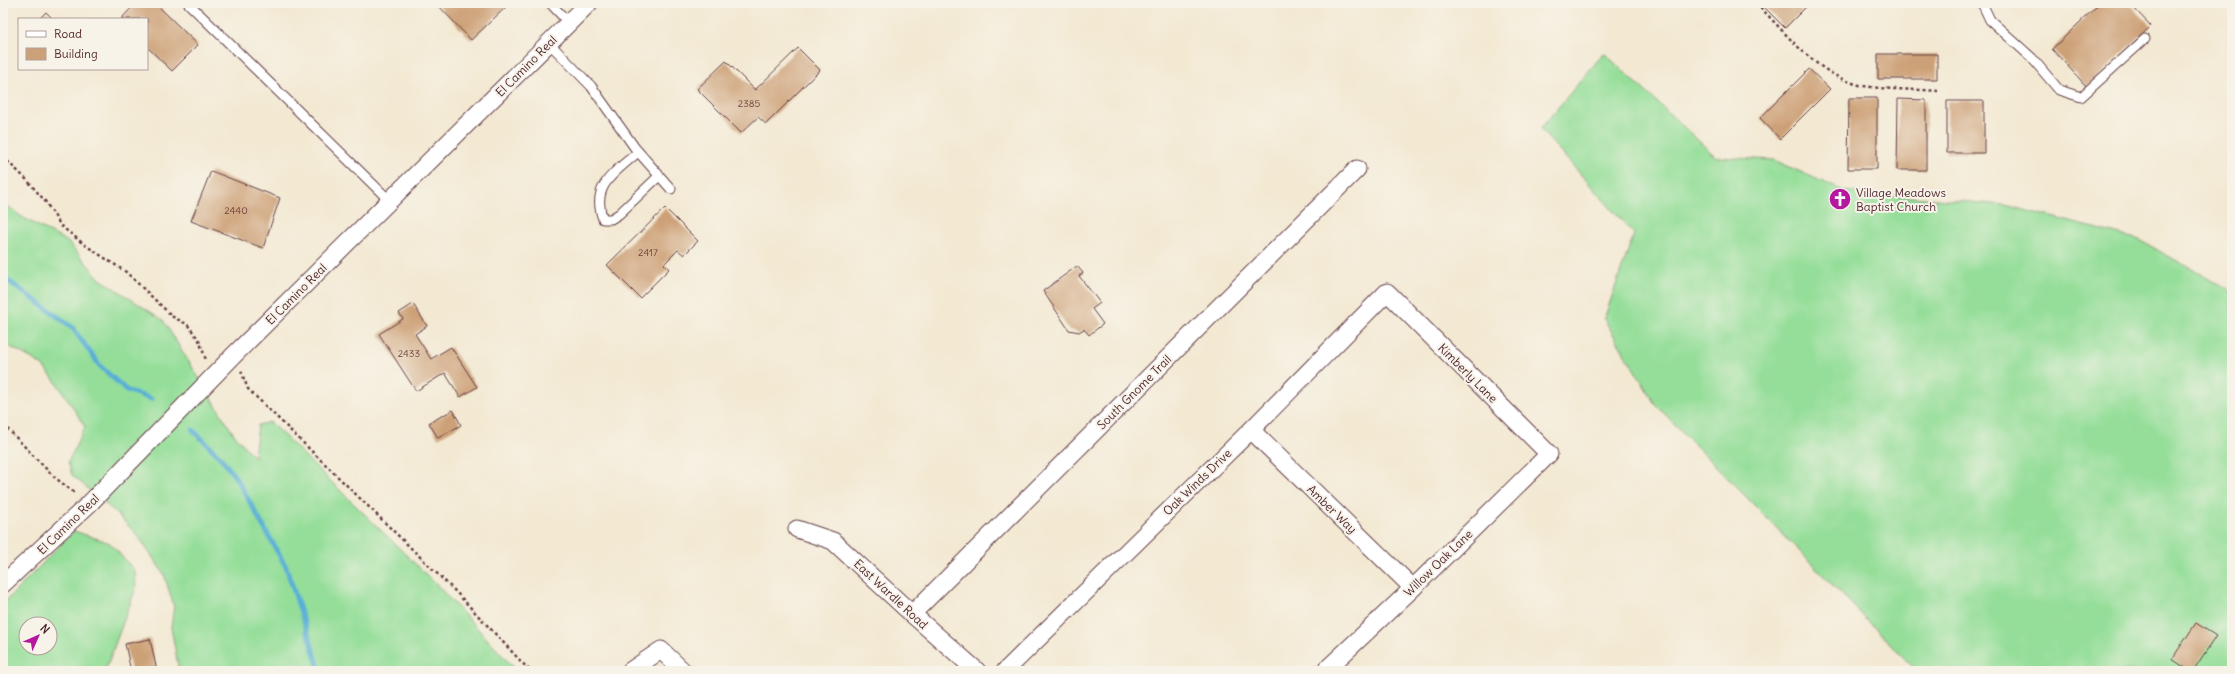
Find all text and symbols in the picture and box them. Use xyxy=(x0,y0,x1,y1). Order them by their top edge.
legend xyxy=(18,18,148,70)
text: Road xyxy=(54,26,82,41)
street label: El Camino Real xyxy=(492,32,560,100)
text: Building xyxy=(54,46,98,61)
house number: 2385 xyxy=(738,97,761,110)
place label: Village Meadows Baptist Church xyxy=(1856,185,1946,214)
church icon: Village Meadows Baptist Church xyxy=(1827,186,1853,212)
house number: 2440 xyxy=(224,204,248,217)
house number: 2417 xyxy=(638,246,658,259)
street label: El Camino Real xyxy=(262,260,330,328)
street label: Kimberly Lane xyxy=(1435,340,1501,406)
house number: 2433 xyxy=(398,347,421,360)
street label: South Gnome Trail xyxy=(1094,352,1174,432)
street label: Oak Winds Drive xyxy=(1160,446,1234,518)
street label: Amber Way xyxy=(1304,482,1360,536)
street label: El Camino Real xyxy=(34,491,102,557)
street label: Willow Oak Lane xyxy=(1400,526,1476,600)
street label: East Wardle Road xyxy=(851,556,931,632)
north arrow xyxy=(18,616,58,656)
text: N xyxy=(37,621,53,637)

